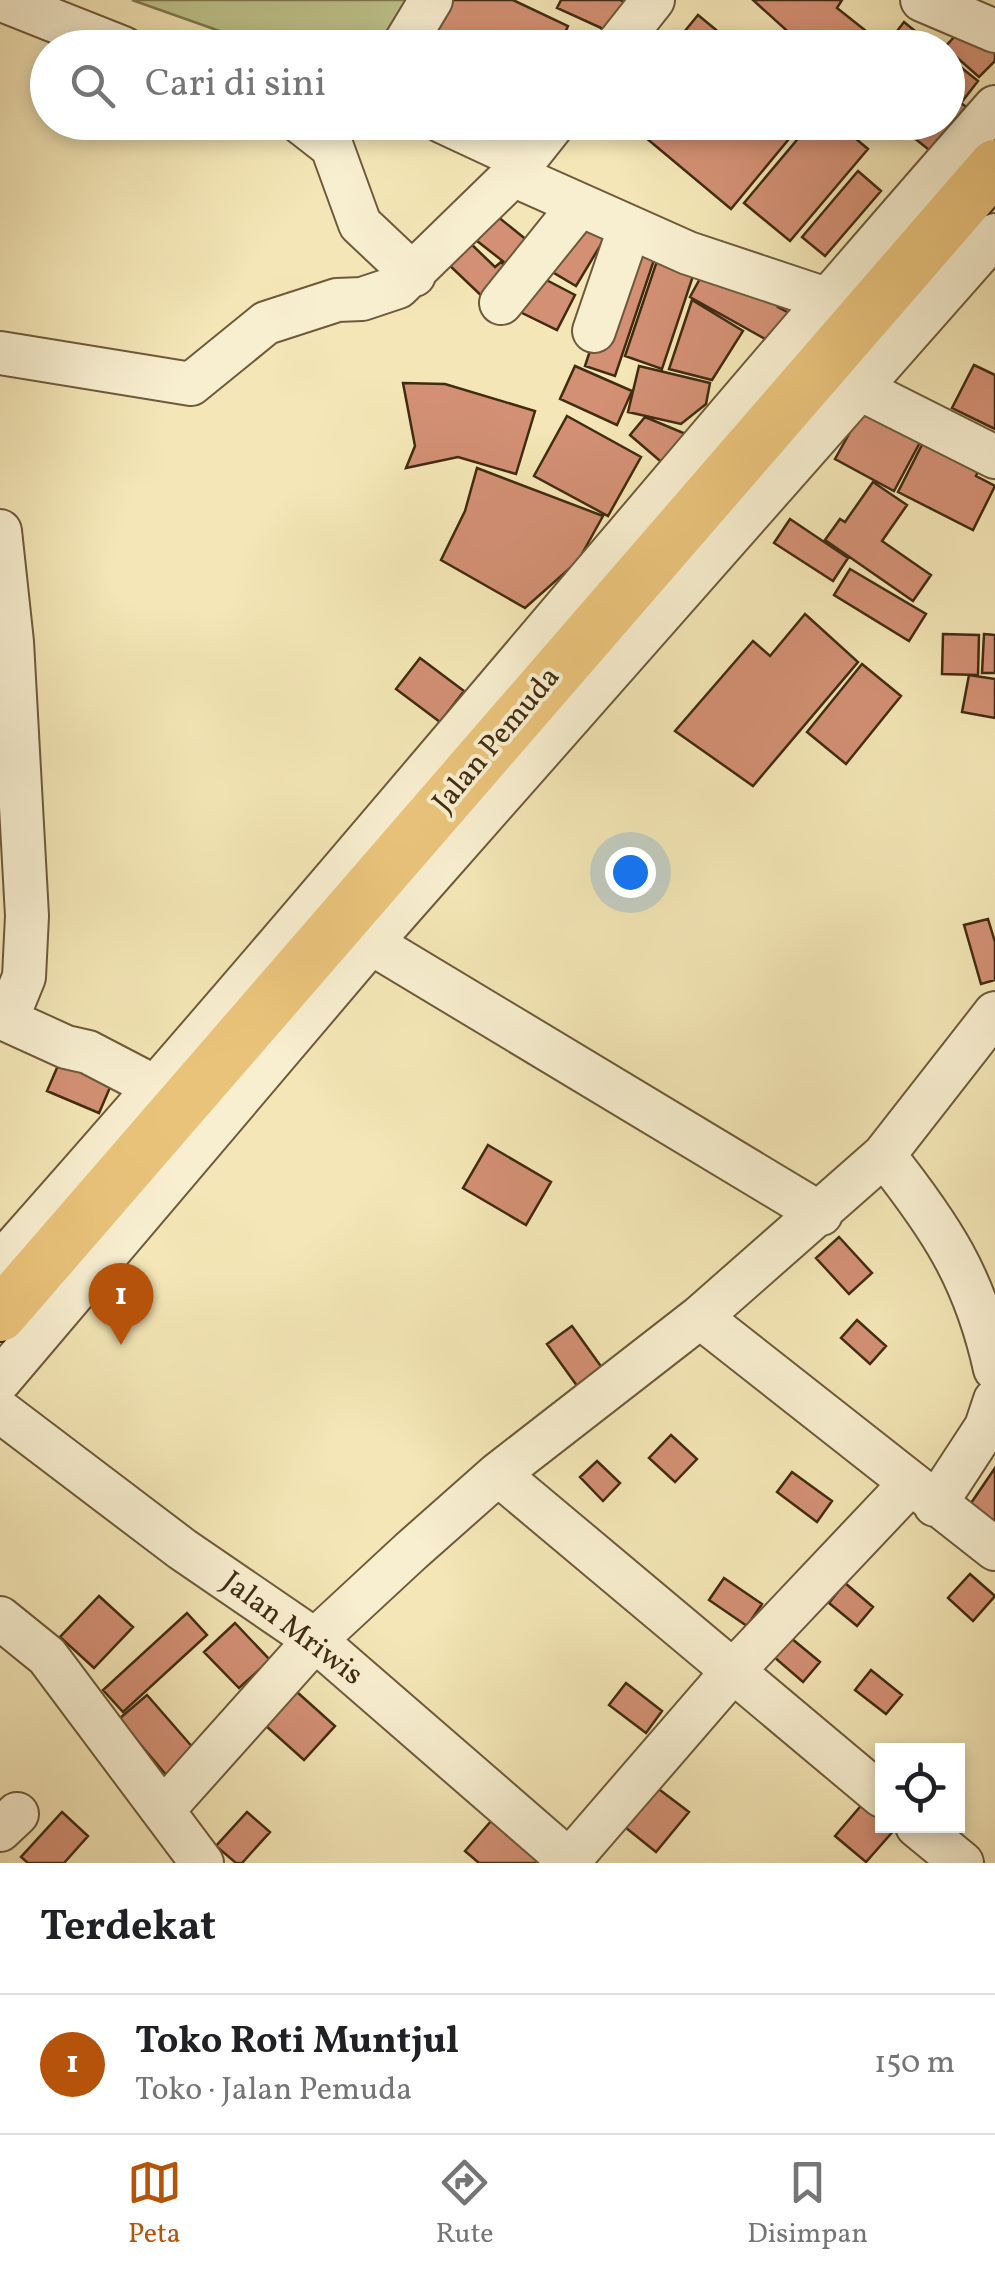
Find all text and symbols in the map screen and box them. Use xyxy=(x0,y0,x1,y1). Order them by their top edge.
search box xyxy=(30,30,965,140)
icon: search xyxy=(65,58,120,113)
text: Cari di sini xyxy=(145,59,326,112)
street label: Jalan Pemuda xyxy=(423,658,571,822)
your location xyxy=(605,847,656,898)
pin: 1 xyxy=(88,1262,154,1345)
street label: Jalan Mriwis xyxy=(213,1562,371,1696)
map controls xyxy=(875,1743,965,1833)
button: locate xyxy=(875,1743,965,1833)
text: Terdekat xyxy=(40,1899,216,1958)
text: Toko Roti Muntjul xyxy=(135,2016,459,2069)
text: 1 xyxy=(66,2042,79,2086)
text: 150 m xyxy=(874,2042,955,2086)
text: Toko · Jalan Pemuda xyxy=(135,2069,412,2113)
tab: Peta xyxy=(127,2155,182,2254)
tab: Rute xyxy=(436,2155,493,2254)
tab: Disimpan xyxy=(747,2155,868,2254)

